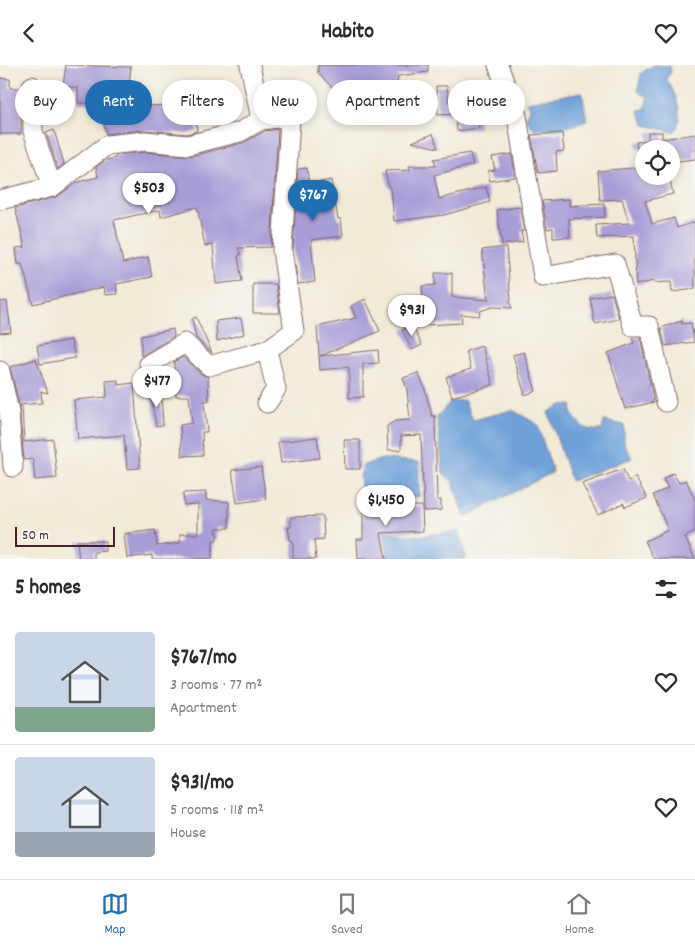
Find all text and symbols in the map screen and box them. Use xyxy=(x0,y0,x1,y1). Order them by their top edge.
text: Habito xyxy=(321,17,374,48)
icon: back xyxy=(15,19,43,47)
icon: heart xyxy=(652,19,680,47)
chip: Buy xyxy=(15,80,75,125)
chip: Rent xyxy=(85,80,152,125)
chip: Filters xyxy=(162,80,243,125)
chip: New xyxy=(253,80,317,125)
chip: Apartment xyxy=(327,80,438,125)
chip: House xyxy=(448,80,525,125)
map controls xyxy=(635,140,680,185)
button: locate xyxy=(635,140,680,185)
pin: $503 xyxy=(119,173,179,215)
text: $503 xyxy=(133,177,165,200)
pin: $767 xyxy=(283,179,343,222)
text: $767 xyxy=(299,184,327,207)
pin: $931 xyxy=(382,295,442,337)
text: $931 xyxy=(399,299,425,322)
pin: $477 xyxy=(127,365,187,408)
text: $477 xyxy=(143,370,171,393)
pin: $1,450 xyxy=(345,485,427,527)
text: $1,450 xyxy=(367,489,405,512)
scale bar xyxy=(15,524,115,547)
text: 50 m xyxy=(22,526,49,546)
text: 5 homes xyxy=(15,574,81,604)
icon: filters xyxy=(652,575,680,603)
text: $767/mo xyxy=(170,644,237,674)
icon: home xyxy=(55,652,115,712)
icon: heart xyxy=(652,668,680,696)
text: 3 rooms · 77 m² xyxy=(170,674,262,697)
text: Apartment xyxy=(170,697,237,720)
text: $931/mo xyxy=(170,769,234,799)
icon: home xyxy=(55,777,115,837)
icon: heart xyxy=(652,793,680,821)
text: 5 rooms · 118 m² xyxy=(170,799,264,822)
text: House xyxy=(170,822,206,845)
tab: Map xyxy=(101,890,129,940)
tab: Saved xyxy=(331,890,363,940)
tab: Home xyxy=(565,890,594,940)

